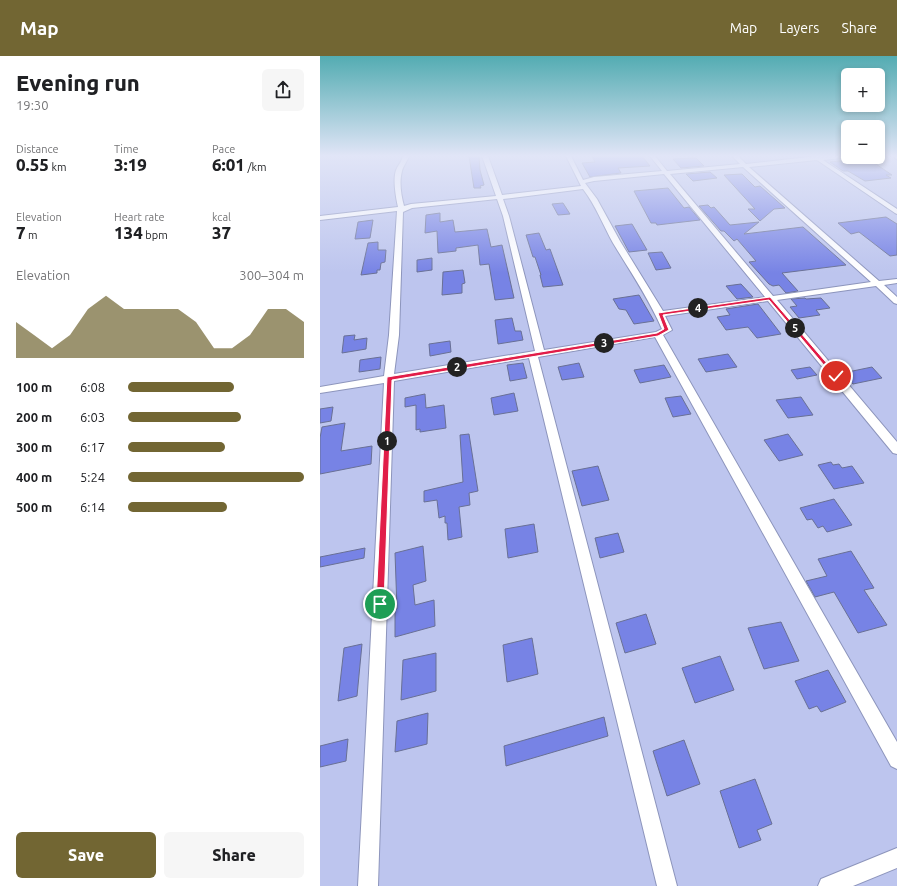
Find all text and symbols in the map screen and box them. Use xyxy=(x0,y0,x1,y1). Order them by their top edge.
text: Map xyxy=(20,17,59,39)
text: Map xyxy=(730,20,757,36)
text: Layers xyxy=(779,20,819,36)
text: Share xyxy=(841,20,877,36)
map controls xyxy=(841,68,885,164)
button: + xyxy=(841,68,885,112)
button: share xyxy=(262,69,304,111)
text: Evening run xyxy=(16,70,140,95)
text: 19:30 xyxy=(16,98,49,112)
button: − xyxy=(841,120,885,164)
text: Distance xyxy=(16,143,59,155)
text: Time xyxy=(114,143,139,155)
text: Pace xyxy=(212,143,235,155)
text: 0.55 xyxy=(16,155,49,174)
text: 3:19 xyxy=(114,155,147,174)
text: 6:01 xyxy=(212,155,245,174)
text: km xyxy=(49,161,67,173)
text: /km xyxy=(245,161,267,173)
text: Elevation xyxy=(16,211,62,223)
text: Heart rate xyxy=(114,211,165,223)
text: kcal xyxy=(212,211,231,223)
text: 7 xyxy=(16,223,26,242)
text: 134 xyxy=(114,223,143,242)
text: 37 xyxy=(212,223,231,242)
text: m xyxy=(26,229,38,241)
text: bpm xyxy=(143,229,168,241)
text: Elevation xyxy=(16,268,70,282)
text: 300–304 m xyxy=(239,268,304,282)
pin: 4 xyxy=(688,298,708,318)
text: 4 xyxy=(695,302,701,314)
pin: 5 xyxy=(785,318,805,338)
text: 5 xyxy=(792,322,798,334)
pin: 3 xyxy=(594,333,614,353)
text: 3 xyxy=(601,337,607,349)
pin: 2 xyxy=(447,357,467,377)
pin xyxy=(819,359,853,393)
text: 2 xyxy=(454,361,460,373)
icon: check xyxy=(825,365,847,387)
text: 100 m xyxy=(16,380,52,394)
text: 6:08 xyxy=(80,380,105,394)
text: 200 m xyxy=(16,410,52,424)
text: 6:03 xyxy=(80,410,105,424)
pin: 1 xyxy=(377,431,397,451)
text: 1 xyxy=(384,435,390,447)
text: 300 m xyxy=(16,440,52,454)
text: 6:17 xyxy=(80,440,105,454)
text: 400 m xyxy=(16,470,52,484)
text: 5:24 xyxy=(80,470,105,484)
text: 500 m xyxy=(16,500,52,514)
text: 6:14 xyxy=(80,500,105,514)
pin xyxy=(363,587,397,621)
icon: arrive xyxy=(369,593,391,615)
button: Save xyxy=(16,832,156,878)
button: Share xyxy=(164,832,304,878)

